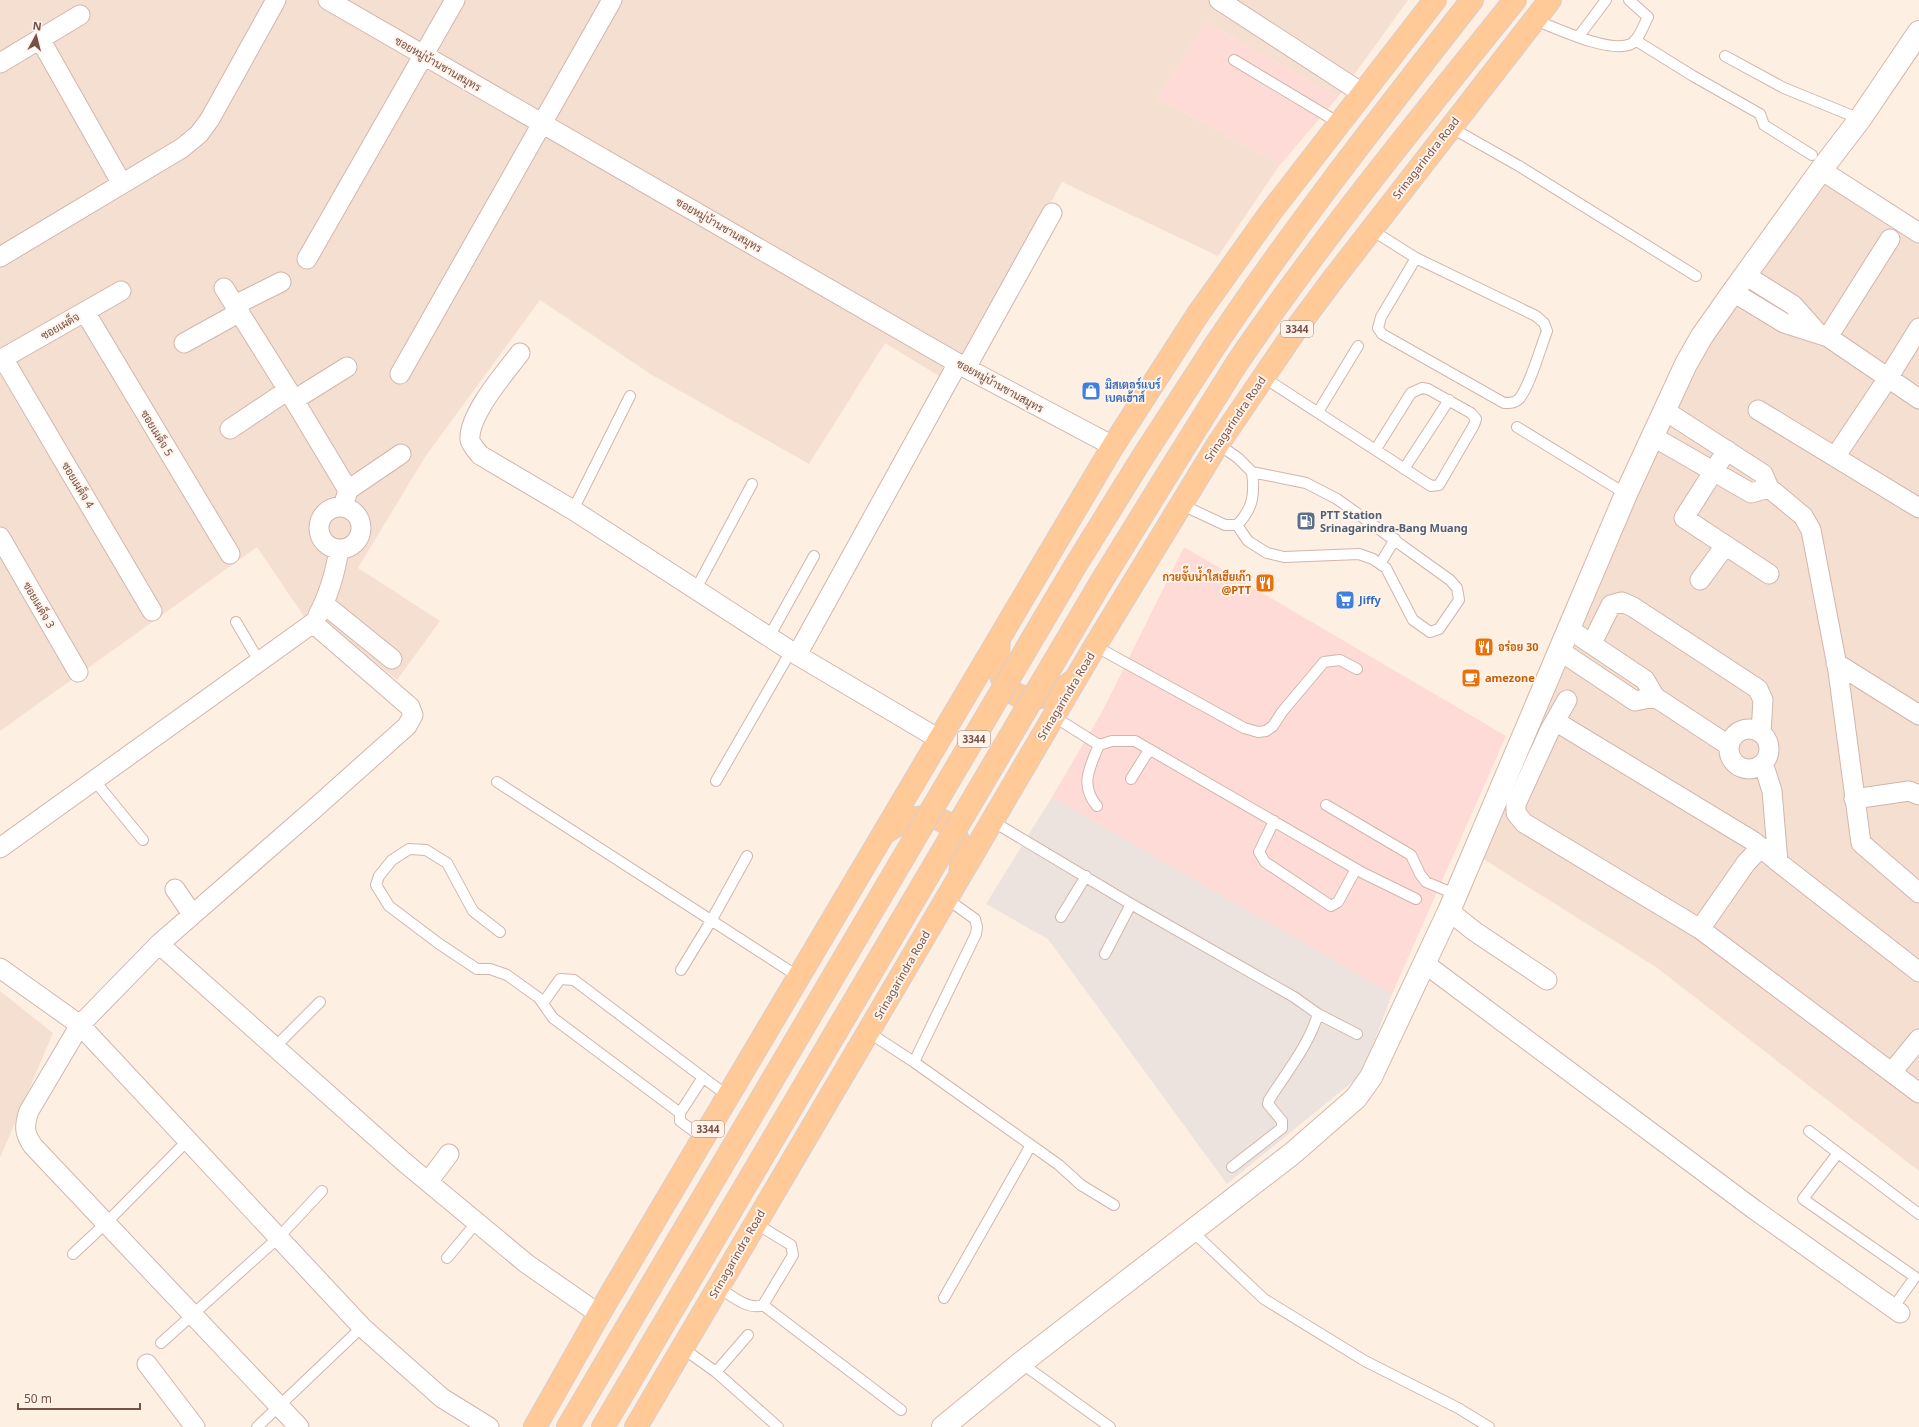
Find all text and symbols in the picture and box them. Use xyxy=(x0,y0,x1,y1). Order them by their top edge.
north arrow xyxy=(16,16,56,56)
text: N xyxy=(32,18,43,34)
street label: ซอยหมู่บ้านชานสมุทร xyxy=(391,33,484,96)
street label: Srinagarindra Road xyxy=(1389,114,1462,202)
street label: ซอยหมู่บ้านชานสมุทร xyxy=(672,194,765,257)
street label: ซอยเผด็จ xyxy=(37,308,82,343)
road number: 3344 xyxy=(1281,321,1313,337)
street label: ซอยหมู่บ้านชานสมุทร xyxy=(953,355,1046,417)
street label: Srinagarindra Road xyxy=(1200,373,1269,464)
place label: มิสเตอร์แบร์ เบคเฮ้าส์ xyxy=(1105,377,1162,405)
shop icon: มิสเตอร์แบร์ เบคเฮ้าส์ xyxy=(1080,380,1102,402)
street label: ซอยเผด็จ 5 xyxy=(138,406,178,459)
street label: ซอยเผด็จ 4 xyxy=(59,458,99,511)
place label: PTT Station Srinagarindra-Bang Muang xyxy=(1320,507,1468,535)
fuel station icon: PTT Station Srinagarindra-Bang Muang xyxy=(1295,510,1317,532)
place label: กวยจั๊บน้ำใสเฮียเก๊า @PTT xyxy=(1162,565,1252,597)
restaurant icon: กวยจั๊บน้ำใสเฮียเก๊า @PTT xyxy=(1254,572,1276,594)
street label: ซอยเผด็จ 3 xyxy=(20,578,60,631)
supermarket icon: Jiffy xyxy=(1334,589,1356,611)
place label: Jiffy xyxy=(1358,592,1381,607)
restaurant icon: อร่อย 30 xyxy=(1473,636,1495,658)
place label: อร่อย 30 xyxy=(1498,639,1539,654)
street label: Srinagarindra Road xyxy=(1033,649,1098,742)
cafe icon: amezone xyxy=(1460,667,1482,689)
place label: amezone xyxy=(1485,670,1535,685)
road number: 3344 xyxy=(958,731,990,747)
street label: Srinagarindra Road xyxy=(870,928,933,1022)
road number: 3344 xyxy=(692,1121,724,1137)
street label: Srinagarindra Road xyxy=(705,1207,768,1301)
scale bar xyxy=(18,1385,140,1411)
text: 50 m xyxy=(24,1390,52,1407)

